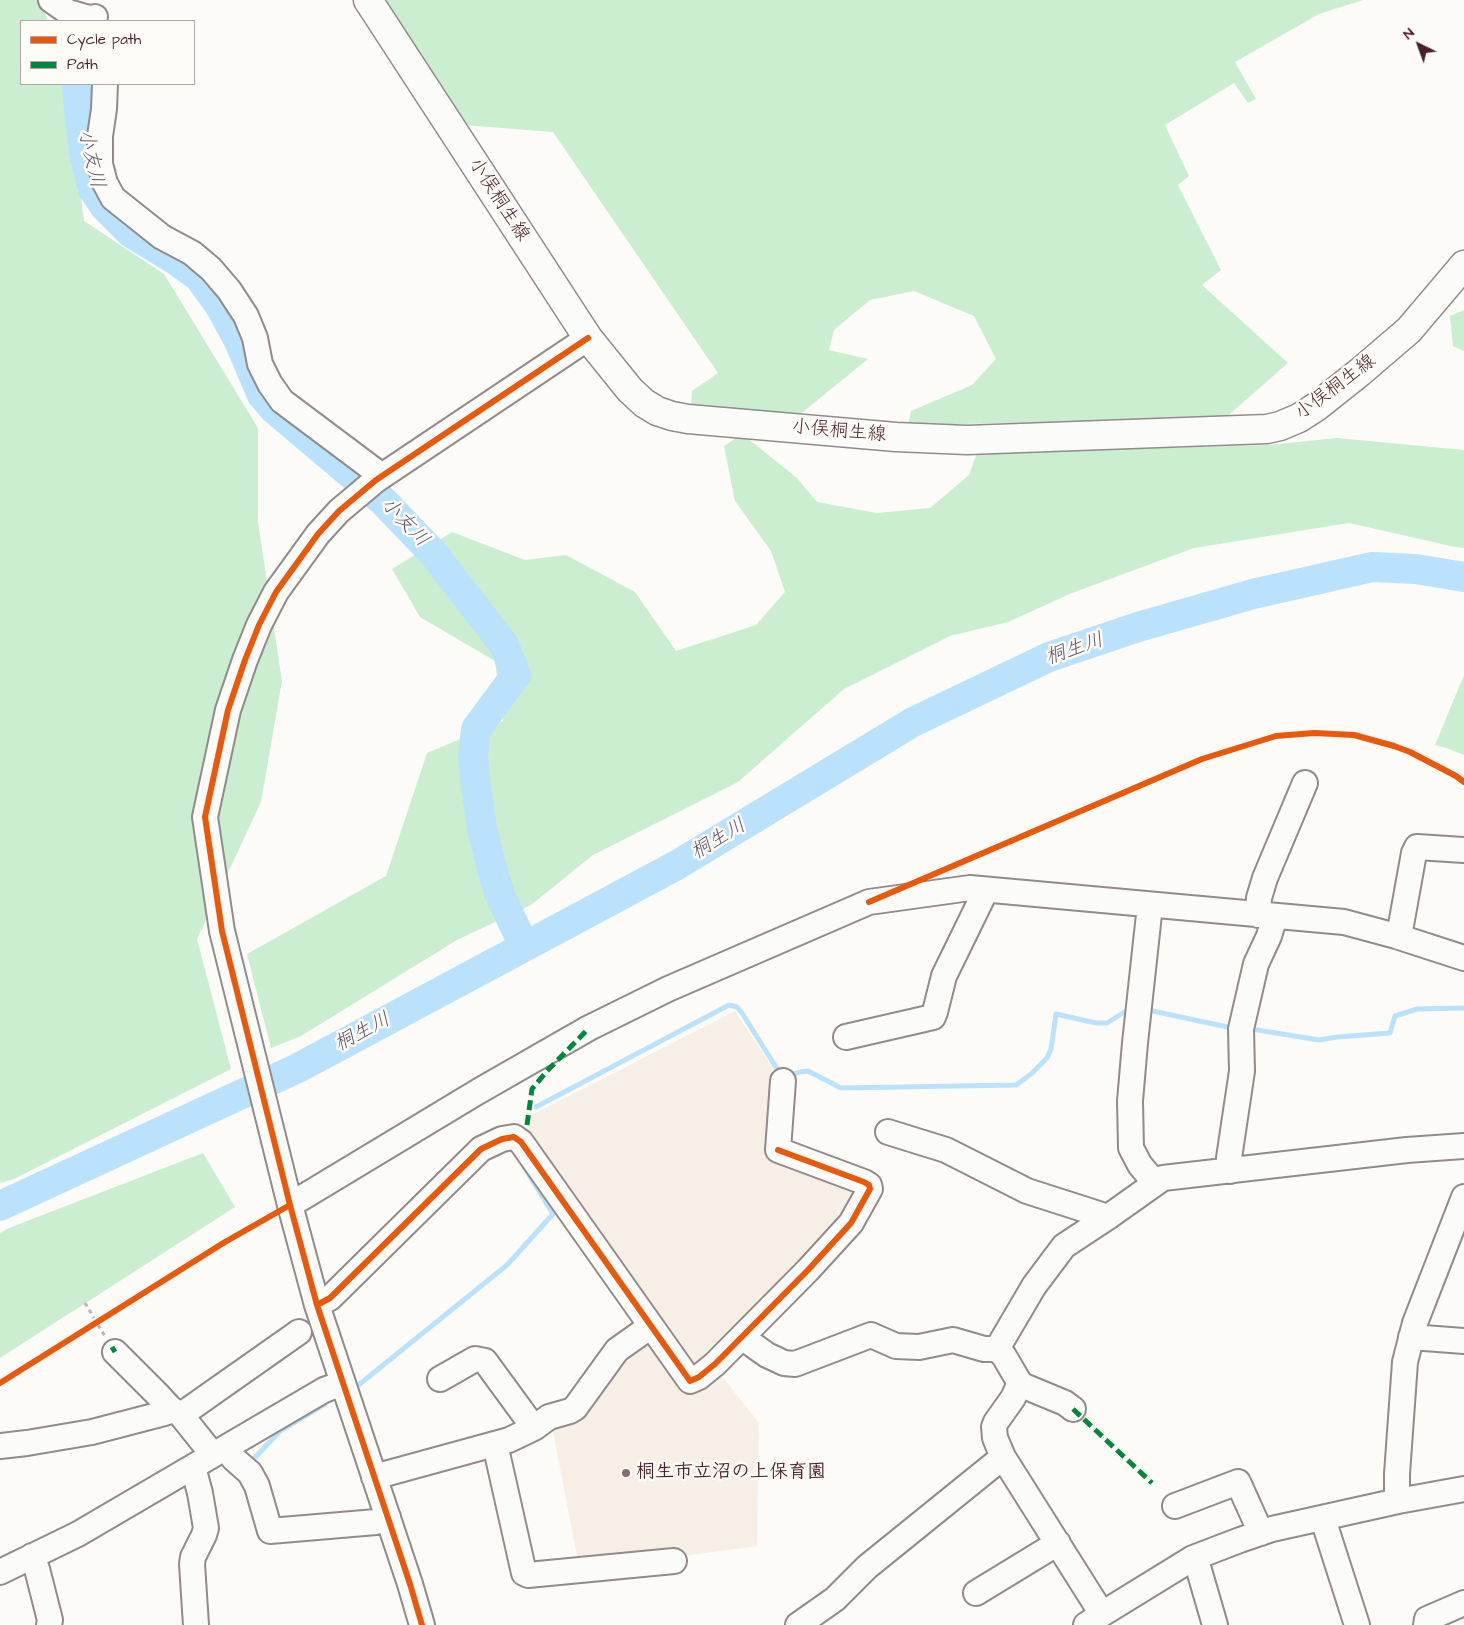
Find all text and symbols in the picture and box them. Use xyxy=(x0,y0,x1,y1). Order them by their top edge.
legend xyxy=(20,20,195,85)
north arrow xyxy=(1394,20,1444,70)
text: N xyxy=(1399,23,1419,44)
text: Cycle path xyxy=(67,29,141,50)
text: Path xyxy=(67,54,98,75)
water label: 小友川 xyxy=(72,127,108,191)
street label: 小俣桐生線 xyxy=(463,154,533,246)
street label: 小俣桐生線 xyxy=(1291,350,1381,426)
street label: 小俣桐生線 xyxy=(791,417,887,447)
water label: 小友川 xyxy=(375,493,433,553)
water label: 桐生川 xyxy=(1043,629,1107,671)
water label: 桐生川 xyxy=(687,814,751,866)
water label: 桐生川 xyxy=(331,1008,395,1058)
place label: 桐生市立沼の上保育園 xyxy=(636,1462,826,1484)
marker: 桐生市立沼の上保育園 xyxy=(620,1467,632,1479)

